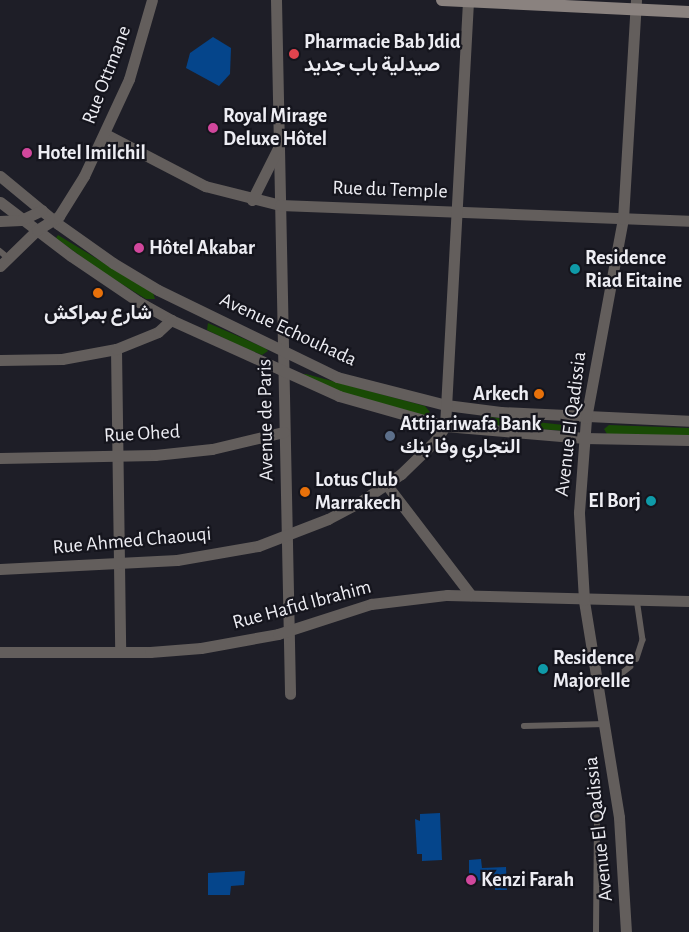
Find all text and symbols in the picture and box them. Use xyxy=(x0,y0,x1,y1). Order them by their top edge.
street label: Rue Ottmane xyxy=(77,22,137,128)
place label: Pharmacie Bab Jdid صيدلية باب جديد xyxy=(304,30,461,77)
marker: Pharmacie Bab Jdid صيدلية باب جديد xyxy=(288,48,300,60)
place label: Royal Mirage Deluxe Hôtel xyxy=(223,104,327,151)
marker: Royal Mirage Deluxe Hôtel xyxy=(207,122,219,134)
place label: Hotel Imilchil xyxy=(37,141,146,165)
marker: Hotel Imilchil xyxy=(21,147,33,159)
street label: Rue du Temple xyxy=(332,176,448,204)
place label: Hôtel Akabar xyxy=(149,236,255,260)
marker: Hôtel Akabar xyxy=(133,242,145,254)
place label: Residence Riad Eitaine xyxy=(585,246,682,293)
marker: Residence Riad Eitaine xyxy=(569,263,581,275)
marker: شارع بمراكش xyxy=(92,287,104,299)
street label: Avenue Echouhada xyxy=(216,288,360,372)
place label: شارع بمراكش xyxy=(44,301,152,325)
street label: Avenue El Qadissia xyxy=(550,350,592,498)
street label: Avenue de Paris xyxy=(253,359,279,481)
place label: Arkech xyxy=(473,382,529,406)
marker: Arkech xyxy=(533,388,545,400)
place label: Attijariwafa Bank التجاري وفا بنك xyxy=(400,412,541,459)
street label: Rue Ohed xyxy=(103,420,181,448)
marker: Attijariwafa Bank التجاري وفا بنك xyxy=(384,430,396,442)
place label: Lotus Club Marrakech xyxy=(315,469,401,516)
marker: Lotus Club Marrakech xyxy=(299,486,311,498)
place label: El Borj xyxy=(588,489,641,513)
marker: El Borj xyxy=(645,495,657,507)
street label: Rue Ahmed Chaouqi xyxy=(52,522,212,560)
street label: Rue Hafid Ibrahim xyxy=(230,575,374,635)
place label: Residence Majorelle xyxy=(553,646,634,693)
marker: Residence Majorelle xyxy=(537,663,549,675)
street label: Avenue El Qadissia xyxy=(579,755,619,903)
place label: Kenzi Farah xyxy=(481,868,574,892)
marker: Kenzi Farah xyxy=(465,874,477,886)

